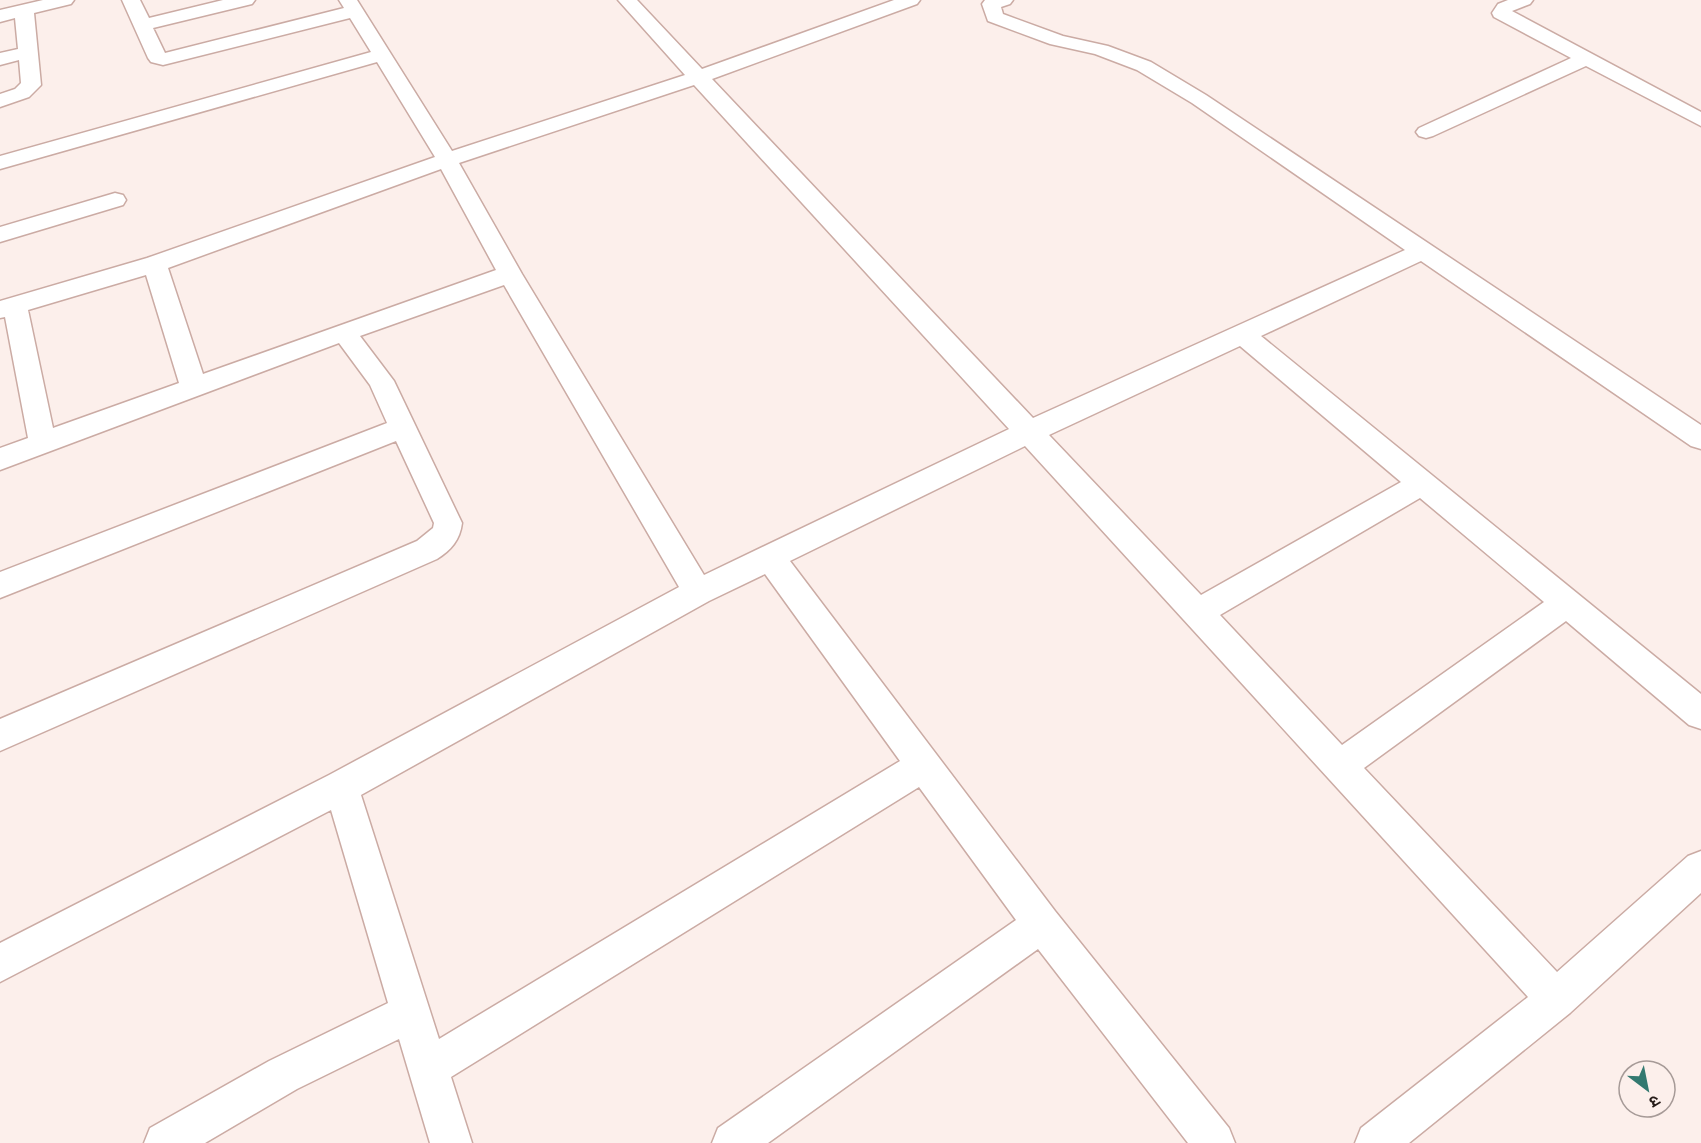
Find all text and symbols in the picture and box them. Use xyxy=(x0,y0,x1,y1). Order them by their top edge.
north arrow xyxy=(1617,1059,1677,1119)
text: उ xyxy=(1645,1091,1664,1113)

